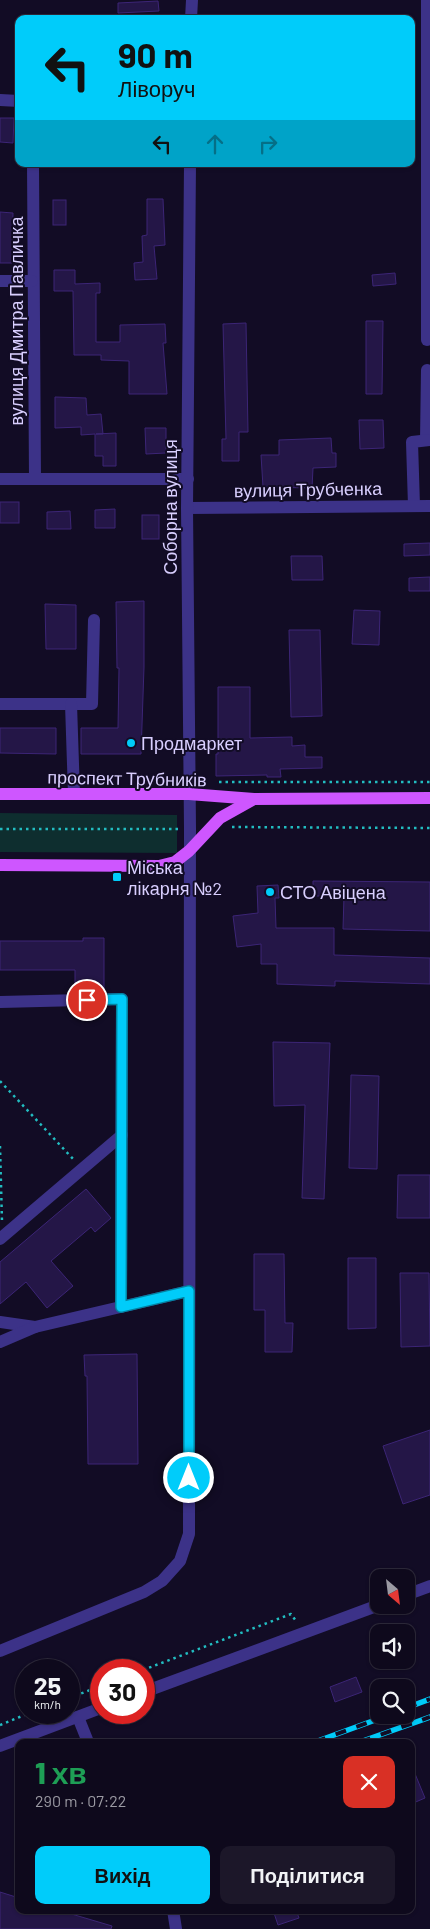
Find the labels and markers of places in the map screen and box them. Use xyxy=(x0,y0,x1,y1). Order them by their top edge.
place label: Продмаркет xyxy=(141,732,242,754)
marker: Продмаркет xyxy=(125,737,137,749)
place label: Міська лікарня №2 xyxy=(127,856,222,899)
marker: Міська лікарня №2 xyxy=(111,871,123,883)
place label: СТО Авіцена xyxy=(280,881,387,903)
marker: СТО Авіцена xyxy=(264,886,276,898)
pin xyxy=(66,979,108,1021)

